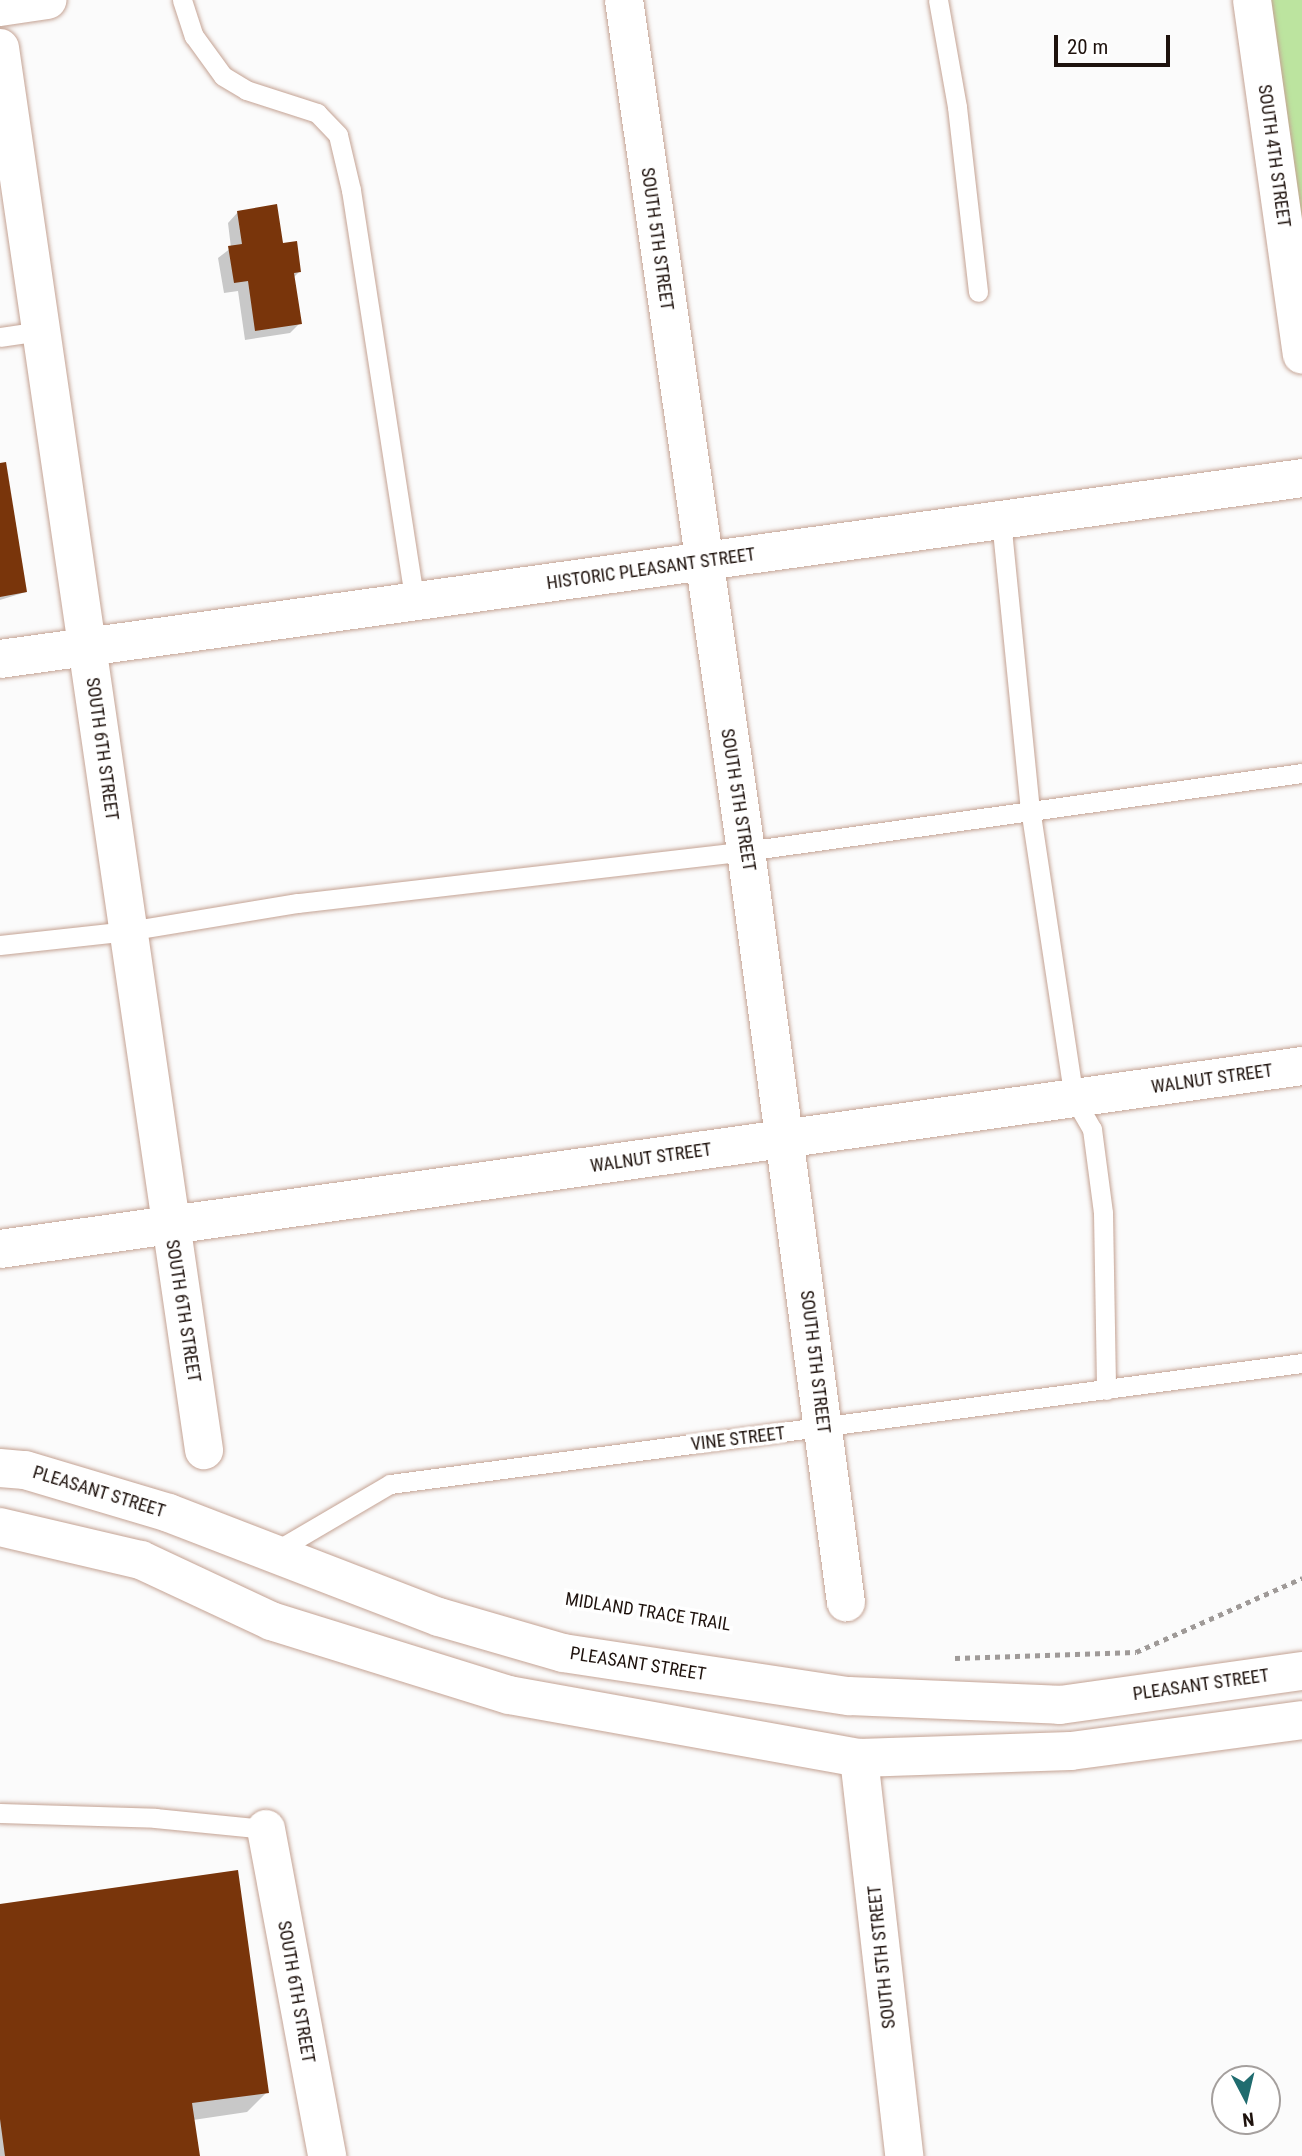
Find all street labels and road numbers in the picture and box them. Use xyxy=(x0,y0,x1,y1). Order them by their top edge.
street label: SOUTH 4TH STREET xyxy=(1253,83,1295,229)
street label: SOUTH 5TH STREET xyxy=(636,166,678,312)
street label: HISTORIC PLEASANT STREET xyxy=(545,544,757,594)
street label: SOUTH 6TH STREET xyxy=(81,676,123,822)
street label: SOUTH 5TH STREET xyxy=(716,727,760,873)
street label: WALNUT STREET xyxy=(1150,1060,1274,1098)
street label: WALNUT STREET xyxy=(589,1139,713,1177)
street label: SOUTH 6TH STREET xyxy=(161,1238,205,1384)
street label: SOUTH 5TH STREET xyxy=(795,1289,835,1435)
street label: VINE STREET xyxy=(690,1423,786,1455)
street label: PLEASANT STREET xyxy=(30,1462,168,1522)
street label: MIDLAND TRACE TRAIL xyxy=(563,1588,733,1636)
street label: PLEASANT STREET xyxy=(568,1643,708,1685)
street label: PLEASANT STREET xyxy=(1131,1665,1271,1705)
street label: SOUTH 5TH STREET xyxy=(864,1884,900,2030)
street label: SOUTH 6TH STREET xyxy=(273,1919,319,2065)

